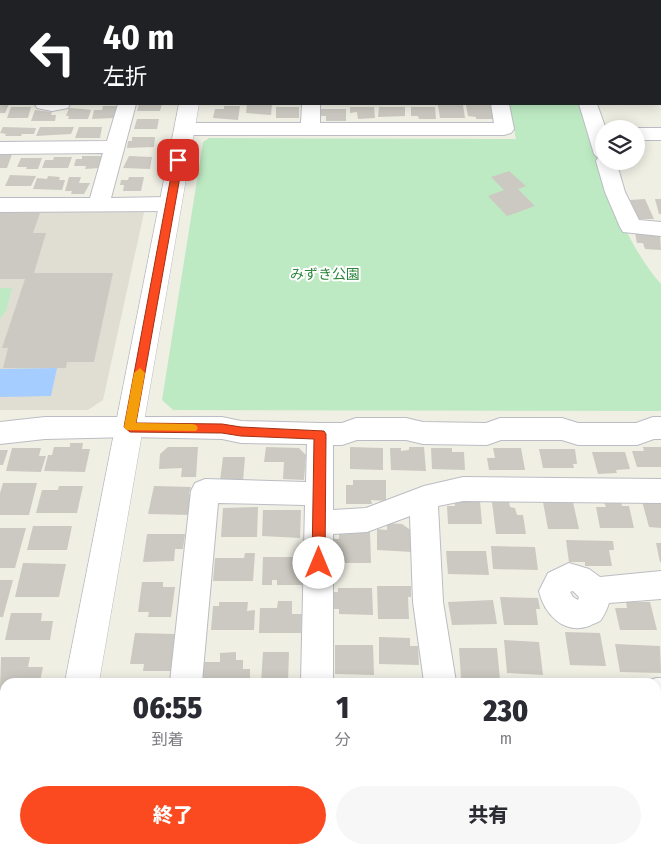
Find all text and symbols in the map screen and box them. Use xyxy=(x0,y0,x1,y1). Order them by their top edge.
text: 40 m xyxy=(103,16,174,58)
icon: left xyxy=(20,20,85,85)
text: 左折 xyxy=(103,63,147,90)
map controls xyxy=(595,120,645,170)
button: layers xyxy=(595,120,645,170)
pin xyxy=(157,139,199,181)
icon: arrive xyxy=(164,146,192,174)
park label: みずき公園 xyxy=(290,266,360,283)
position arrow xyxy=(292,536,344,588)
text: 06:55 xyxy=(133,690,202,726)
text: 1 xyxy=(336,690,349,726)
text: 230 xyxy=(483,693,528,729)
text: m xyxy=(500,729,512,748)
text: 到着 xyxy=(151,730,183,749)
text: 分 xyxy=(335,730,351,749)
button: 終了 xyxy=(20,786,326,844)
button: 共有 xyxy=(336,786,641,844)

